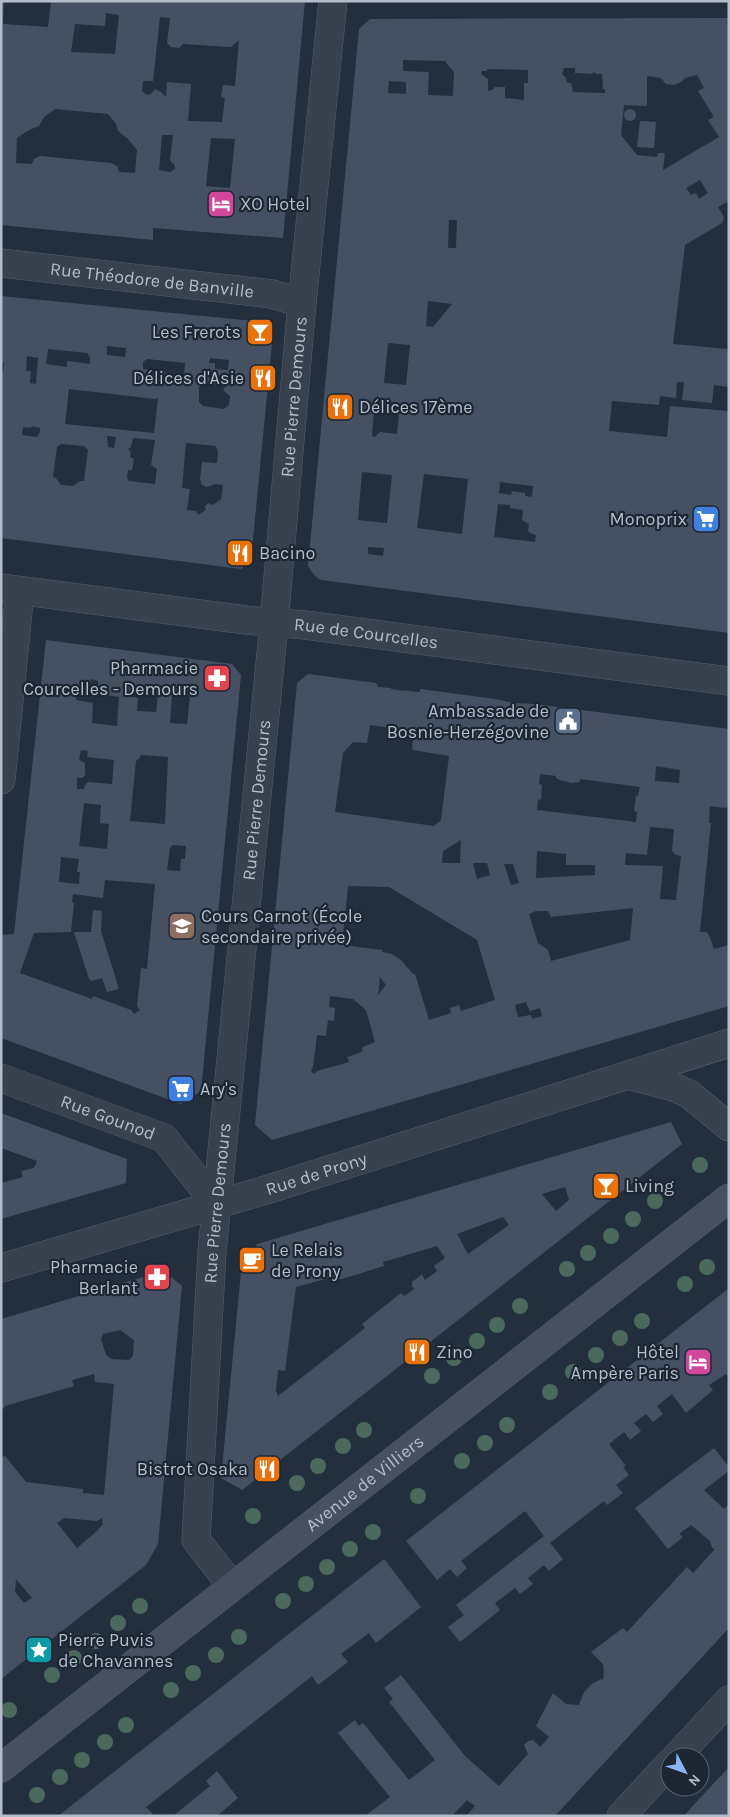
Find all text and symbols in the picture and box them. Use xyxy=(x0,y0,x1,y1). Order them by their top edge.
hotel icon: XO Hotel xyxy=(206,189,236,219)
place label: XO Hotel xyxy=(240,193,310,215)
street label: Rue Théodore de Banville xyxy=(49,258,255,303)
street label: Rue Pierre Demours xyxy=(276,315,312,478)
bar icon: Les Frerots xyxy=(245,317,275,347)
place label: Les Frerots xyxy=(152,321,241,343)
restaurant icon: Délices d'Asie xyxy=(248,363,278,393)
place label: Délices d'Asie xyxy=(133,367,244,389)
restaurant icon: Délices 17ème xyxy=(325,392,355,422)
place label: Délices 17ème xyxy=(359,396,473,418)
supermarket icon: Monoprix xyxy=(691,504,721,534)
place label: Monoprix xyxy=(610,508,687,530)
restaurant icon: Bacino xyxy=(225,538,255,568)
place label: Bacino xyxy=(259,542,315,564)
street label: Rue de Courcelles xyxy=(293,613,440,654)
place label: Pharmacie Courcelles - Demours xyxy=(23,657,198,700)
pharmacy icon: Pharmacie Courcelles - Demours xyxy=(202,663,232,693)
place label: Ambassade de Bosnie-Herzégovine xyxy=(387,700,549,743)
public building icon: Ambassade de Bosnie-Herzégovine xyxy=(553,706,583,736)
street label: Rue Pierre Demours xyxy=(238,719,275,881)
place label: Cours Carnot (École secondaire privée) xyxy=(201,904,362,948)
school or university icon: Cours Carnot (École secondaire privée) xyxy=(167,911,197,941)
supermarket icon: Ary's xyxy=(166,1074,196,1104)
place label: Ary's xyxy=(200,1078,237,1100)
street label: Rue Gounod xyxy=(58,1090,158,1145)
street label: Rue Pierre Demours xyxy=(199,1122,236,1284)
street label: Rue de Prony xyxy=(263,1147,370,1200)
bar icon: Living xyxy=(591,1171,621,1201)
place label: Living xyxy=(625,1175,674,1197)
place label: Le Relais de Prony xyxy=(271,1239,343,1282)
cafe icon: Le Relais de Prony xyxy=(237,1245,267,1275)
place label: Pharmacie Berlant xyxy=(50,1256,138,1299)
pharmacy icon: Pharmacie Berlant xyxy=(142,1262,172,1292)
restaurant icon: Zino xyxy=(402,1337,432,1367)
place label: Zino xyxy=(436,1341,473,1363)
place label: Hôtel Ampère Paris xyxy=(571,1341,679,1384)
hotel icon: Hôtel Ampère Paris xyxy=(683,1347,713,1377)
street label: Avenue de Villiers xyxy=(301,1430,428,1536)
restaurant icon: Bistrot Osaka xyxy=(252,1454,282,1484)
place label: Bistrot Osaka xyxy=(137,1458,248,1480)
place label: Pierre Puvis de Chavannes xyxy=(58,1629,173,1672)
place icon: Pierre Puvis de Chavannes xyxy=(24,1635,54,1665)
north arrow xyxy=(660,1747,710,1797)
text: N xyxy=(685,1771,704,1790)

